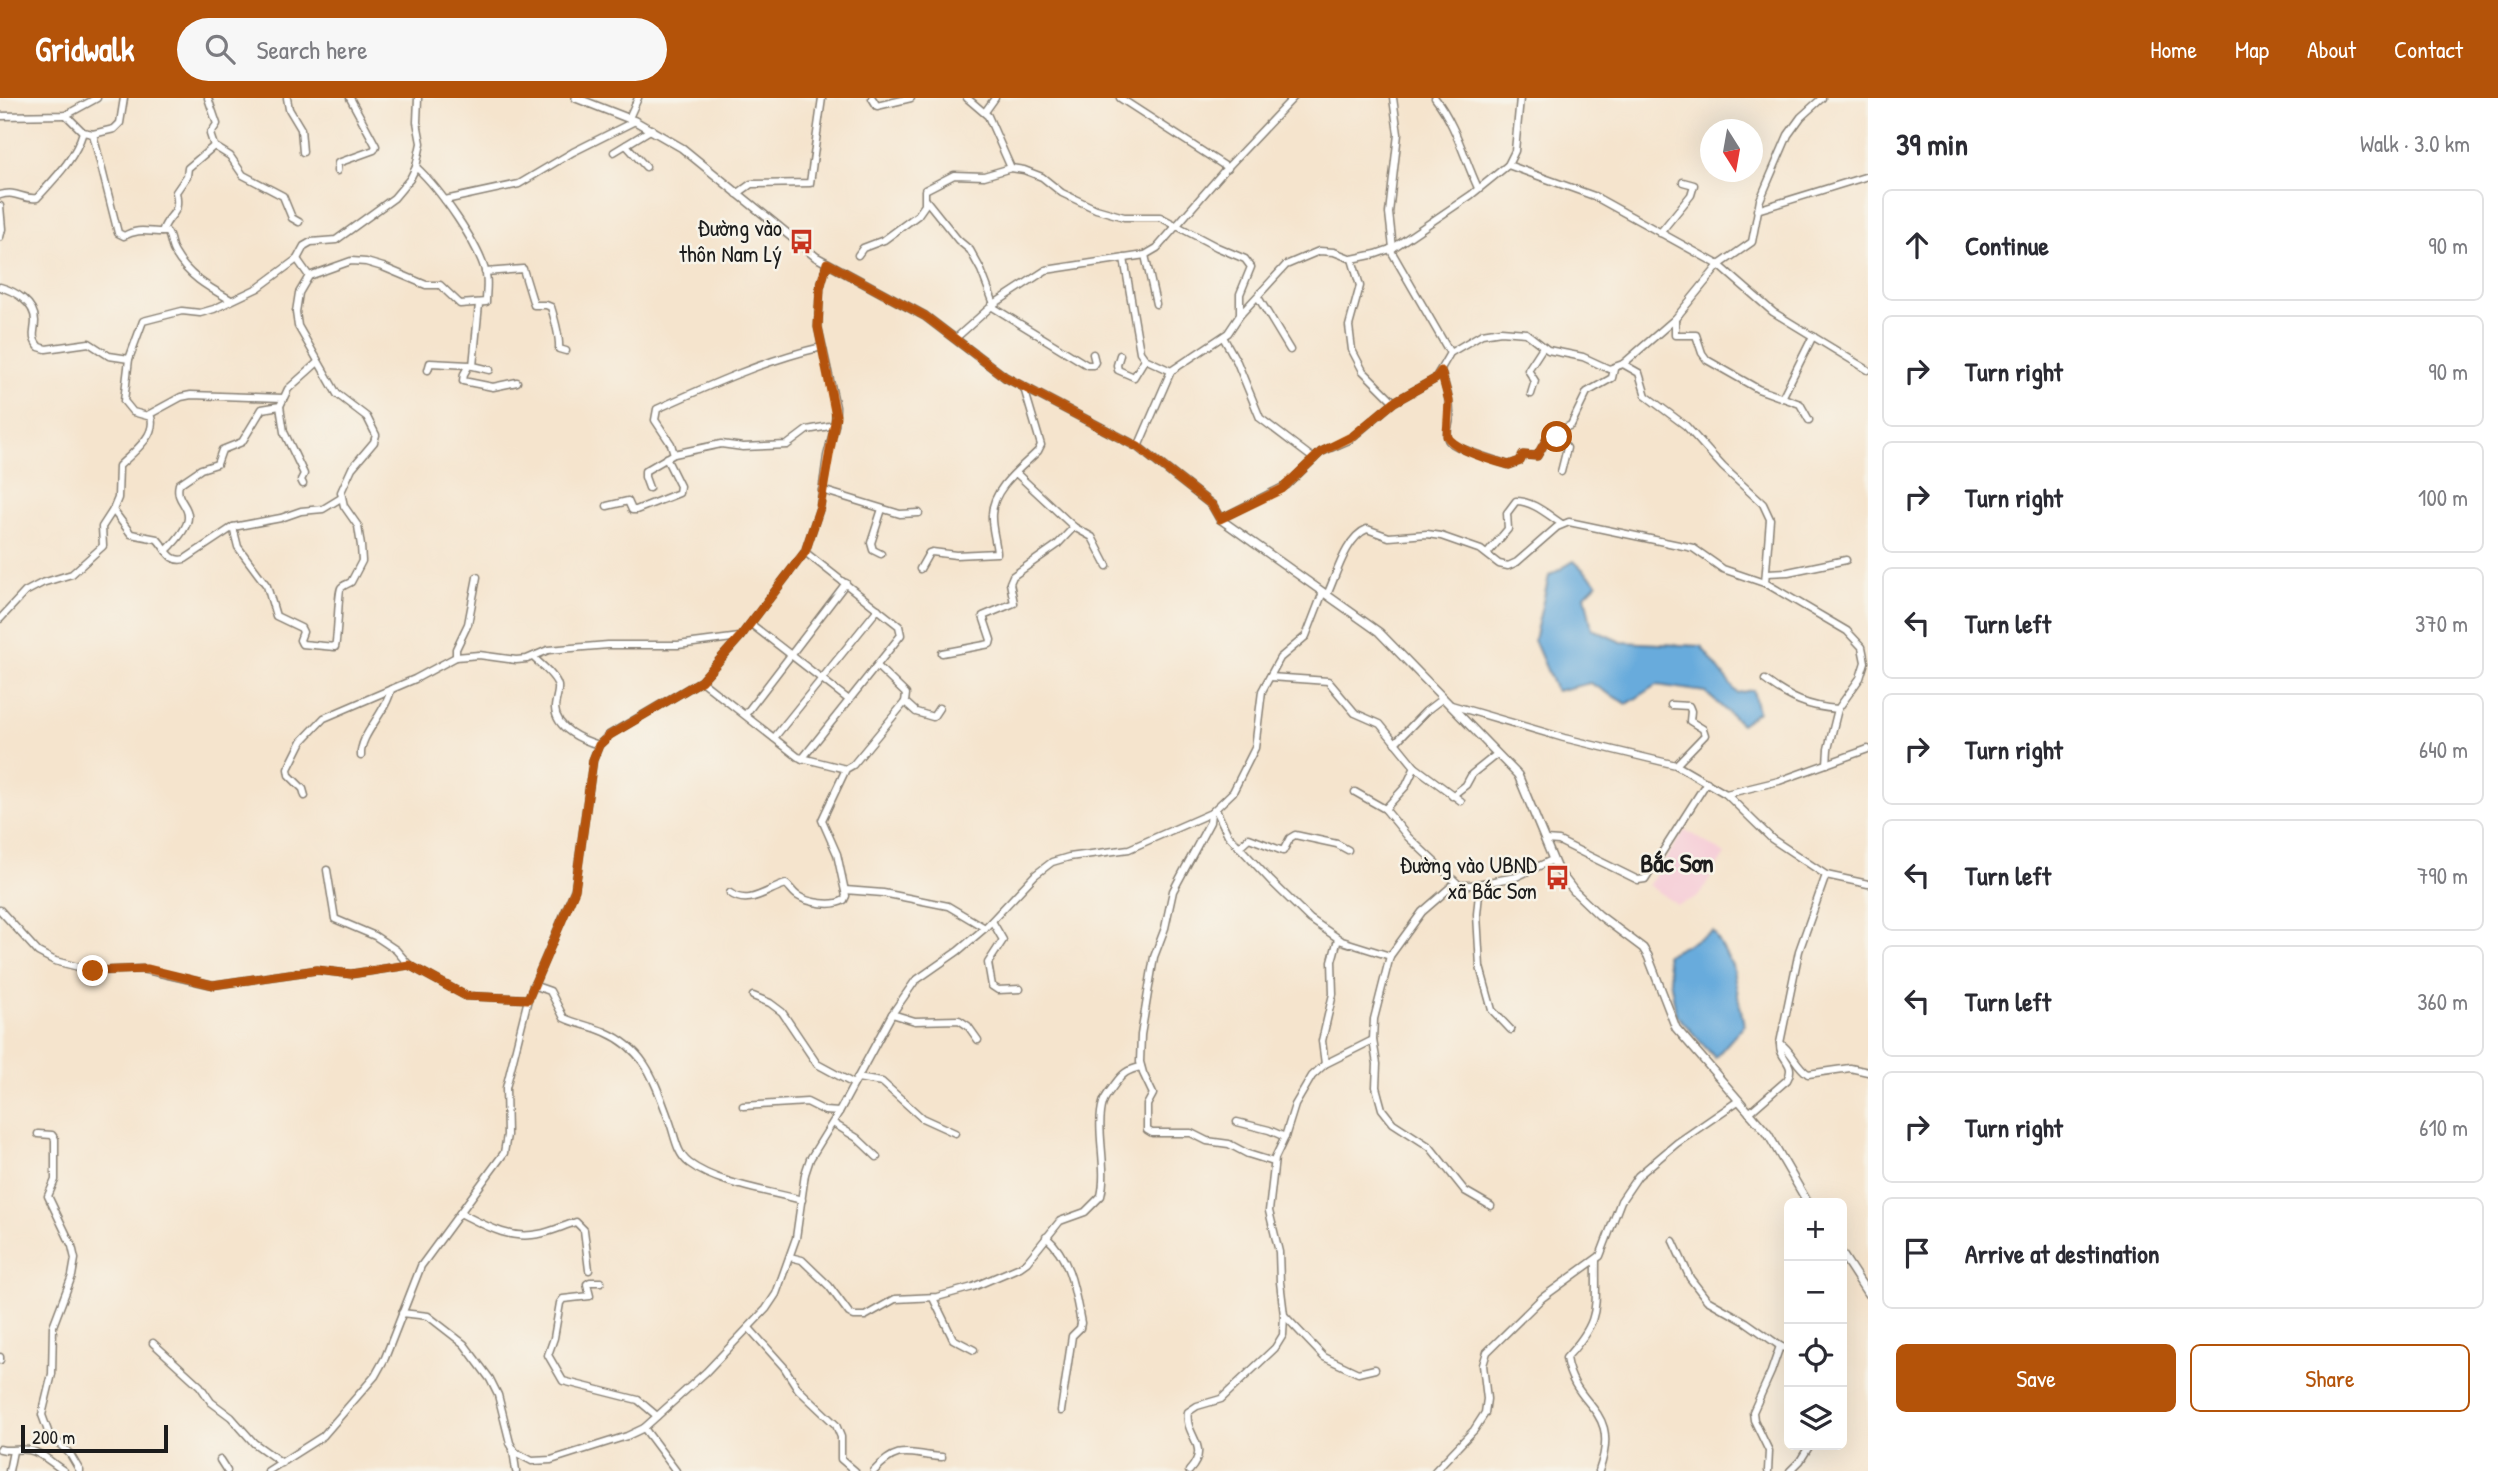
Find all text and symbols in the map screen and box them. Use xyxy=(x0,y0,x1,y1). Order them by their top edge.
search box xyxy=(177,18,667,81)
text: Gridwalk xyxy=(35,27,135,71)
icon: search xyxy=(201,30,239,68)
text: Search here xyxy=(257,32,368,67)
text: Home xyxy=(2150,33,2197,65)
text: Map xyxy=(2235,33,2269,65)
text: About xyxy=(2307,33,2356,65)
text: Contact xyxy=(2394,33,2463,65)
north arrow xyxy=(1700,119,1763,182)
text: 39 min xyxy=(1896,124,1968,164)
text: Walk · 3.0 km xyxy=(2360,128,2470,159)
place label: Đường vào thôn Nam Lý xyxy=(679,212,782,269)
icon: ahead xyxy=(1898,226,1936,264)
bus stop icon: Đường vào thôn Nam Lý xyxy=(788,227,816,255)
text: Continue xyxy=(1965,228,2049,263)
text: 90 m xyxy=(2428,230,2468,261)
icon: right xyxy=(1898,352,1936,390)
text: Turn right xyxy=(1965,354,2063,389)
text: 90 m xyxy=(2428,356,2468,387)
route start xyxy=(1541,421,1572,452)
icon: right xyxy=(1898,478,1936,516)
text: Turn right xyxy=(1965,480,2063,515)
text: 100 m xyxy=(2418,482,2468,513)
icon: left xyxy=(1898,604,1936,642)
text: Turn left xyxy=(1965,606,2051,641)
text: 370 m xyxy=(2415,608,2468,639)
icon: right xyxy=(1898,730,1936,768)
text: Turn right xyxy=(1965,732,2063,767)
text: 640 m xyxy=(2419,734,2468,765)
district label: Bắc Sơn xyxy=(1640,845,1714,880)
place label: Đường vào UBND xã Bắc Sơn xyxy=(1400,849,1537,906)
icon: left xyxy=(1898,856,1936,894)
text: Turn left xyxy=(1965,858,2051,893)
text: 790 m xyxy=(2417,860,2468,891)
bus stop icon: Đường vào UBND xã Bắc Sơn xyxy=(1543,864,1571,892)
route end xyxy=(77,955,108,986)
icon: left xyxy=(1898,982,1936,1020)
text: Turn left xyxy=(1965,984,2051,1019)
text: 360 m xyxy=(2417,986,2468,1017)
icon: right xyxy=(1898,1108,1936,1146)
text: Turn right xyxy=(1965,1110,2063,1145)
text: 610 m xyxy=(2419,1112,2468,1143)
map controls xyxy=(1784,1198,1847,1450)
button: + xyxy=(1784,1198,1847,1261)
icon: arrive xyxy=(1898,1234,1936,1272)
text: Arrive at destination xyxy=(1965,1236,2160,1271)
button: − xyxy=(1784,1261,1847,1324)
button: locate xyxy=(1784,1324,1847,1387)
button: Save xyxy=(1896,1344,2176,1412)
button: Share xyxy=(2190,1344,2470,1412)
button: layers xyxy=(1784,1387,1847,1450)
scale bar xyxy=(21,1422,168,1454)
text: 200 m xyxy=(32,1424,75,1450)

